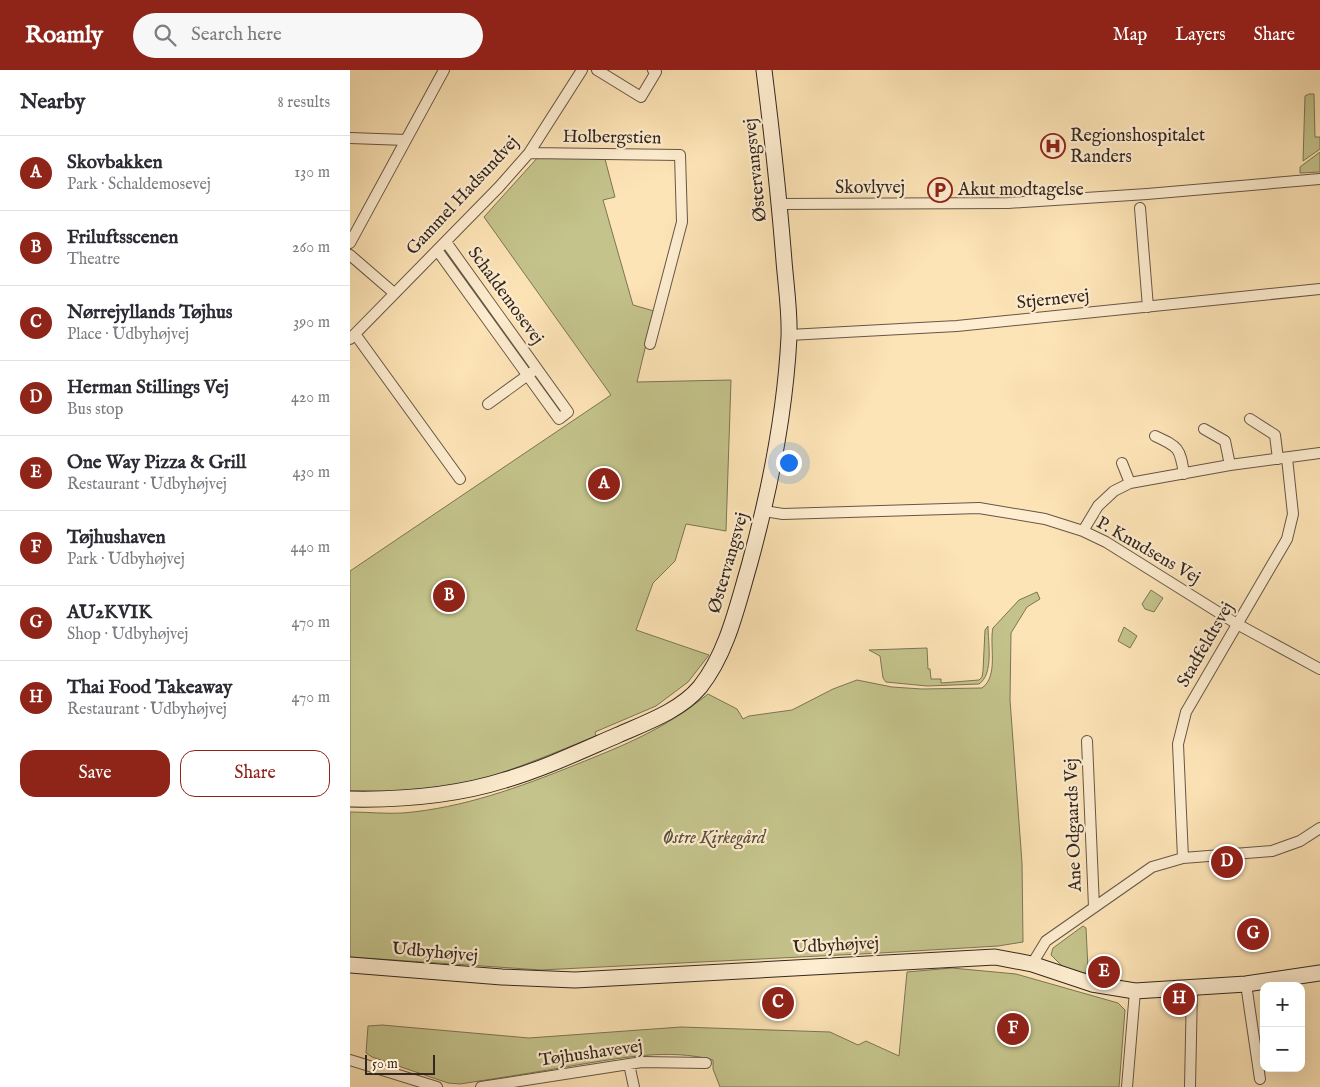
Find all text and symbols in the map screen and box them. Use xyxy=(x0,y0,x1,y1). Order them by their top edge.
search box xyxy=(133,13,483,58)
text: Roamly xyxy=(25,20,103,51)
icon: search xyxy=(151,21,179,49)
text: Search here xyxy=(191,23,282,47)
text: Map xyxy=(1113,24,1147,47)
text: Layers xyxy=(1175,24,1226,47)
text: Share xyxy=(1254,24,1295,47)
text: Nearby xyxy=(20,89,85,116)
text: 8 results xyxy=(278,93,330,113)
street label: Østervangsvej xyxy=(739,117,773,223)
place label: Regionshospitalet Randers xyxy=(1070,125,1205,169)
street label: Holbergstien xyxy=(562,126,662,150)
street label: Gammel Hadsundvej xyxy=(402,131,524,261)
hospital icon: Regionshospitalet Randers xyxy=(1040,133,1066,159)
text: Skovbakken xyxy=(67,151,163,175)
text: A xyxy=(31,163,41,183)
text: 130 m xyxy=(294,163,330,183)
text: Park · Schaldemosevej xyxy=(67,175,211,195)
street label: Skovlyvej xyxy=(835,177,905,200)
parking icon: Akut modtagelse xyxy=(927,177,953,203)
place label: Akut modtagelse xyxy=(957,179,1084,202)
text: Friluftsscenen xyxy=(67,226,178,250)
text: B xyxy=(31,238,41,258)
text: 260 m xyxy=(292,238,330,258)
street label: Schaldemosevej xyxy=(462,242,548,350)
text: Theatre xyxy=(67,250,120,270)
street label: Stjernevej xyxy=(1016,285,1090,315)
text: Nørrejyllands Tøjhus xyxy=(67,301,232,325)
text: C xyxy=(30,313,42,333)
text: 390 m xyxy=(293,313,330,333)
text: Place · Udbyhøjvej xyxy=(67,325,189,345)
text: Herman Stillings Vej xyxy=(67,376,229,400)
text: D xyxy=(30,388,42,408)
text: 420 m xyxy=(291,388,330,408)
text: Bus stop xyxy=(67,400,123,420)
your location xyxy=(776,450,802,476)
text: One Way Pizza & Grill xyxy=(67,451,246,475)
text: E xyxy=(30,463,42,483)
text: 430 m xyxy=(292,463,330,483)
pin: A xyxy=(588,465,620,503)
text: Restaurant · Udbyhøjvej xyxy=(67,475,227,495)
street label: Østervangsvej xyxy=(704,510,754,616)
street label: P. Knudsens Vej xyxy=(1092,512,1204,590)
text: Tøjhushaven xyxy=(67,526,166,550)
text: F xyxy=(31,538,41,558)
text: 440 m xyxy=(291,538,330,558)
text: Park · Udbyhøjvej xyxy=(67,550,185,570)
pin: B xyxy=(433,577,465,615)
street label: Stadfeldtsvej xyxy=(1172,598,1240,692)
text: AU2KVIK xyxy=(67,601,152,625)
text: G xyxy=(30,613,42,633)
text: 470 m xyxy=(291,613,330,633)
text: Shop · Udbyhøjvej xyxy=(67,625,188,645)
text: Thai Food Takeaway xyxy=(67,676,232,700)
text: H xyxy=(29,688,43,708)
text: 470 m xyxy=(291,688,330,708)
text: Restaurant · Udbyhøjvej xyxy=(67,700,227,720)
button: Save xyxy=(20,750,170,797)
button: Share xyxy=(180,750,330,797)
street label: Ane Odgaards Vej xyxy=(1060,758,1088,893)
park label: Østre Kirkegård xyxy=(662,827,767,850)
pin: D xyxy=(1211,843,1243,881)
pin: G xyxy=(1237,915,1269,953)
street label: Udbyhøjvej xyxy=(792,932,880,960)
street label: Udbyhøjvej xyxy=(391,938,479,968)
pin: E xyxy=(1088,953,1120,991)
pin: H xyxy=(1163,980,1195,1018)
map controls xyxy=(1260,982,1305,1072)
button: + xyxy=(1260,982,1305,1027)
pin: C xyxy=(762,984,794,1022)
pin: F xyxy=(997,1010,1029,1048)
button: − xyxy=(1260,1027,1305,1072)
street label: Tøjhushavevej xyxy=(538,1035,644,1073)
scale bar xyxy=(365,1052,435,1075)
text: 50 m xyxy=(372,1055,398,1073)

